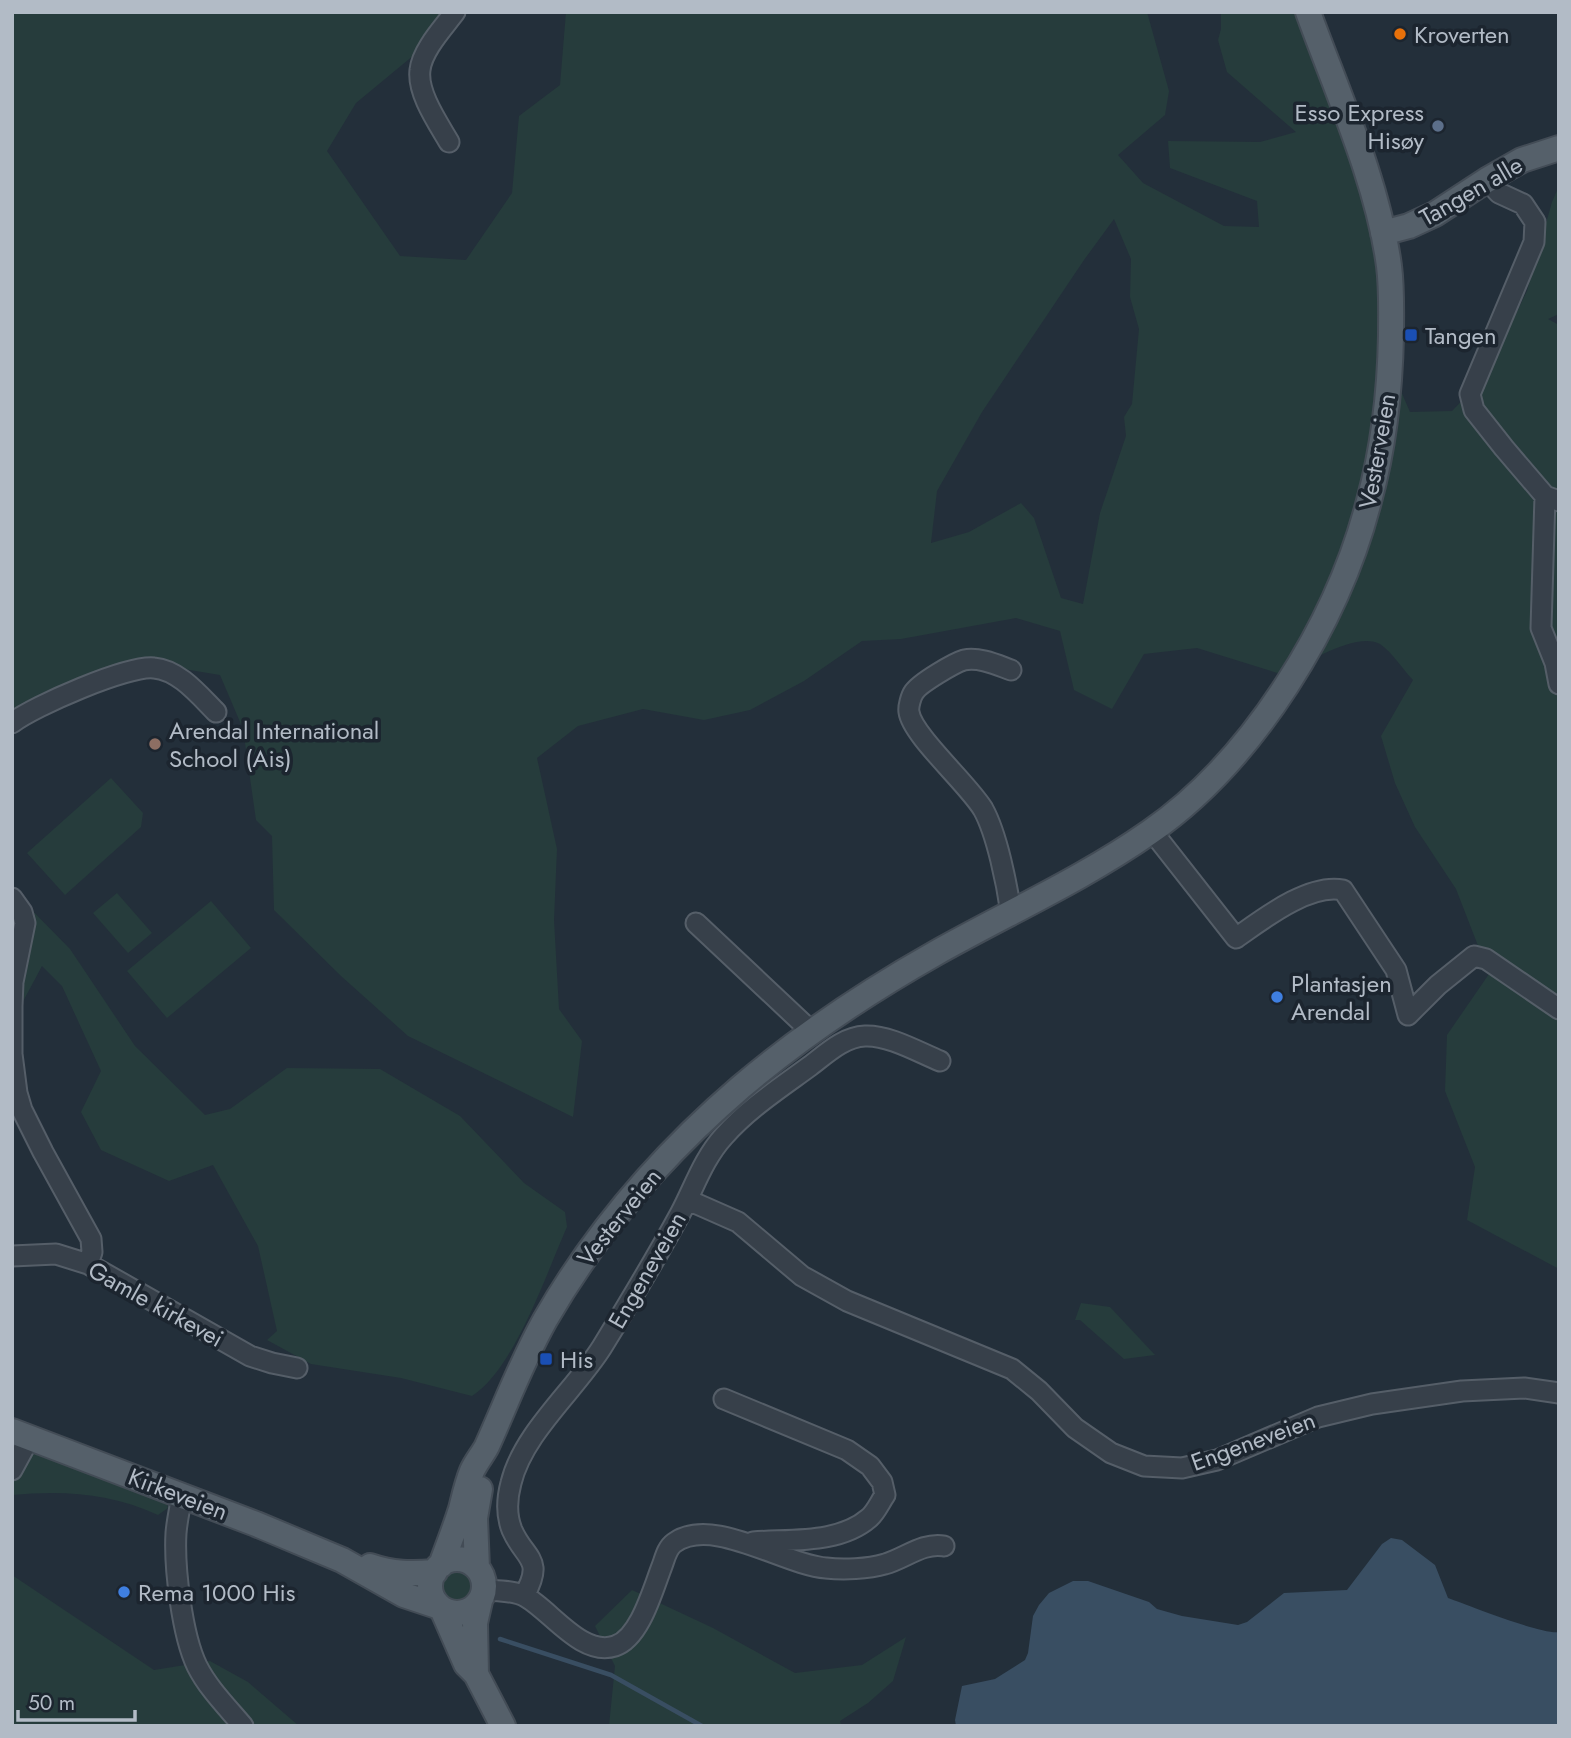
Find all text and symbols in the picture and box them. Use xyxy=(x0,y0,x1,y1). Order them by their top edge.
place label: Kroverten xyxy=(1414,17,1510,52)
marker: Kroverten xyxy=(1392,26,1408,42)
place label: Esso Express Hisøy xyxy=(1295,95,1424,158)
marker: Esso Express Hisøy xyxy=(1430,118,1446,134)
street label: Tangen alle xyxy=(1413,147,1529,235)
place label: Tangen xyxy=(1425,318,1497,353)
marker: Tangen xyxy=(1403,327,1419,343)
street label: Vesterveien xyxy=(1350,390,1404,512)
place label: Arendal International School (Ais) xyxy=(169,713,379,776)
marker: Arendal International School (Ais) xyxy=(147,736,163,752)
place label: Plantasjen Arendal xyxy=(1291,966,1392,1029)
marker: Plantasjen Arendal xyxy=(1269,989,1285,1005)
street label: Vesterveien xyxy=(569,1161,669,1273)
street label: Engeneveien xyxy=(599,1205,695,1335)
street label: Gamle kirkevei xyxy=(82,1252,230,1356)
place label: His xyxy=(560,1342,593,1377)
marker: His xyxy=(538,1351,554,1367)
street label: Engeneveien xyxy=(1186,1402,1320,1480)
street label: Kirkeveien xyxy=(123,1459,233,1529)
place label: Rema 1000 His xyxy=(138,1575,296,1610)
marker: Rema 1000 His xyxy=(116,1584,132,1600)
scale bar xyxy=(18,1678,135,1722)
text: 50 m xyxy=(28,1688,75,1718)

